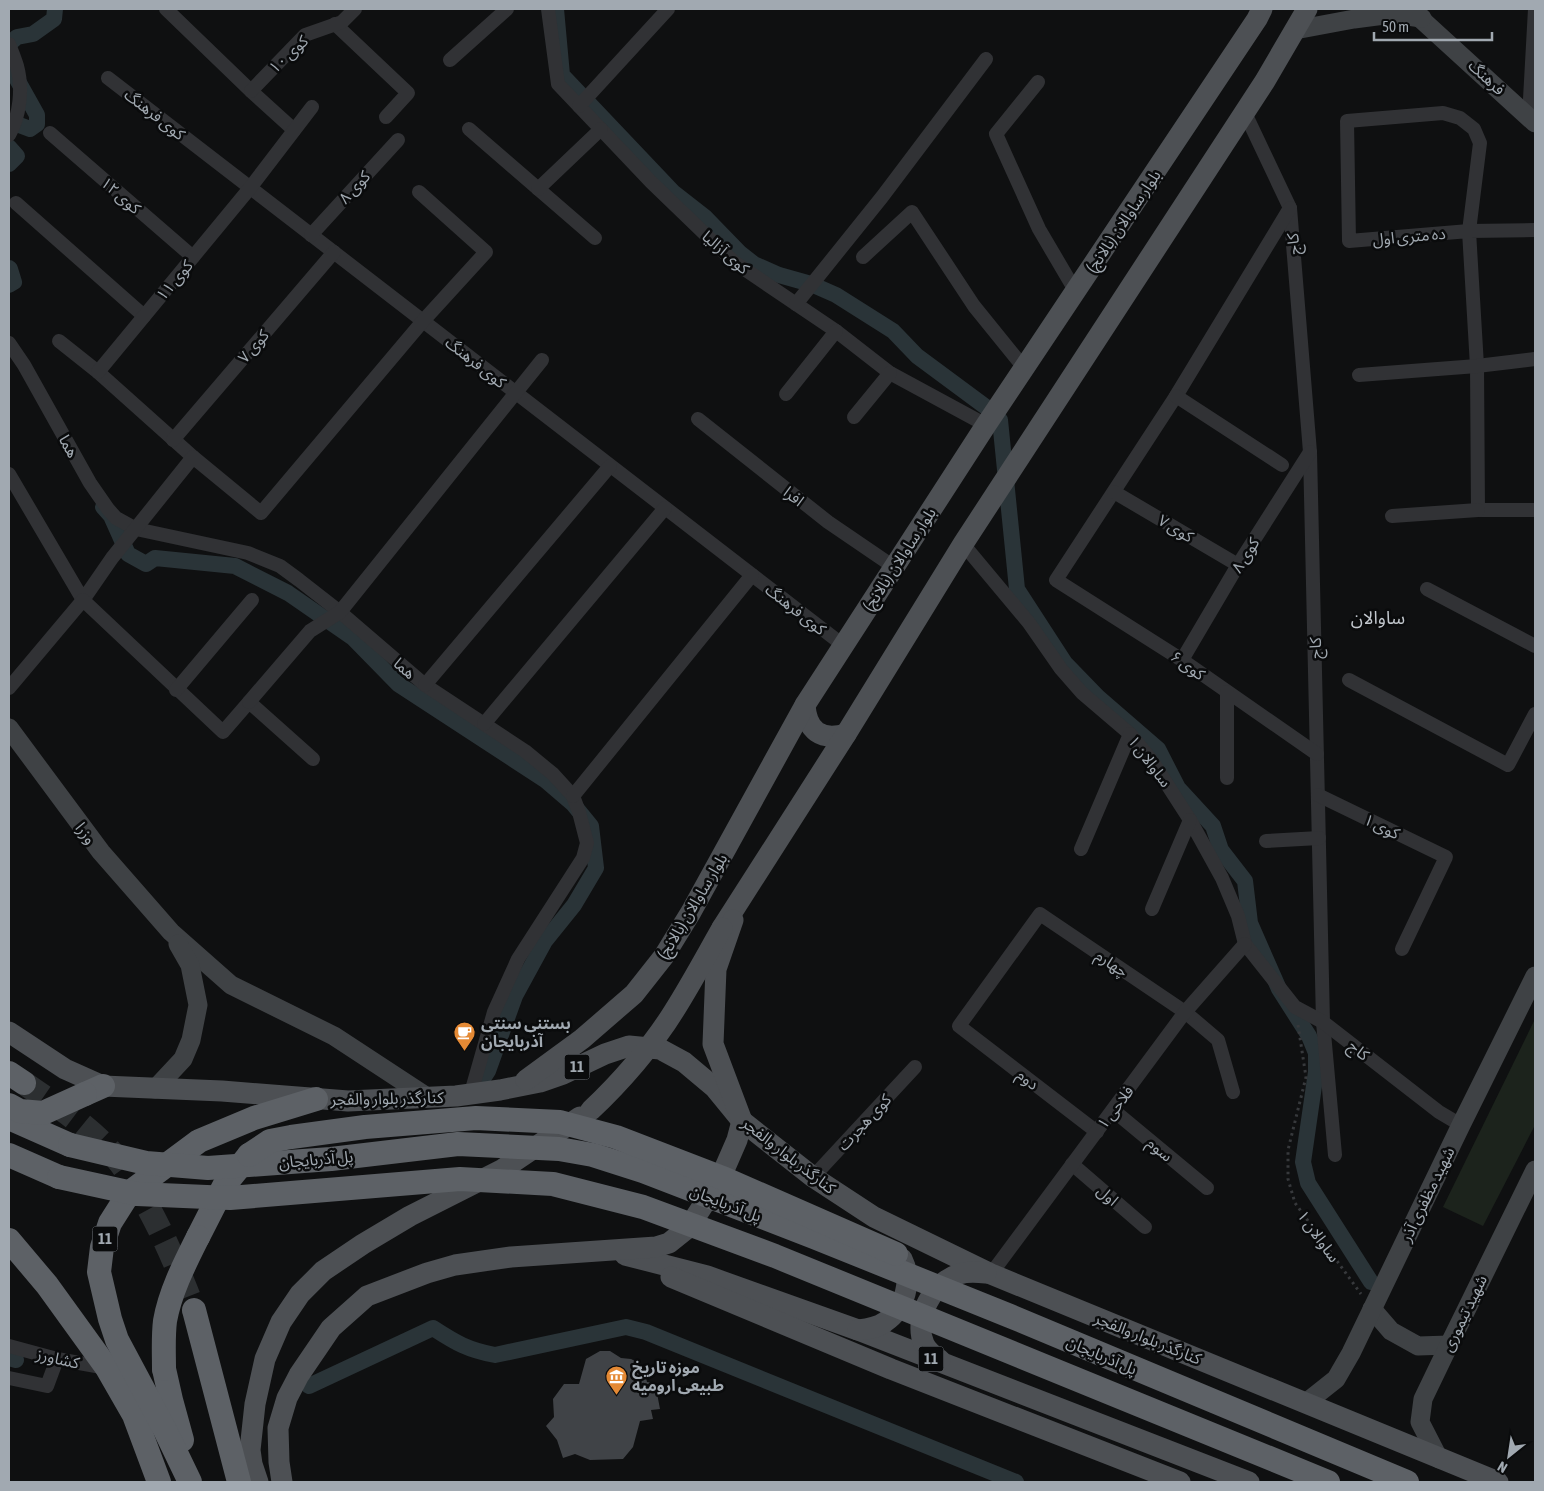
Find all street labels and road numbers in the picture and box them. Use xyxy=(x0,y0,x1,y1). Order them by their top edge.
street label: کوی ۱۰ xyxy=(265,31,312,77)
street label: فرهنگ xyxy=(1464,56,1509,99)
street label: کوی فرهنگ xyxy=(121,85,189,144)
street label: بلوار ساوالان (بالانج) xyxy=(1082,166,1167,278)
street label: کوی ۸ xyxy=(335,167,374,208)
street label: کوی ۱۲ xyxy=(97,173,145,218)
street label: ده متری اول xyxy=(1372,224,1447,250)
street label: کوی آزالیا xyxy=(698,227,753,278)
street label: کاج xyxy=(1283,232,1307,255)
street label: کوی ۱۱ xyxy=(152,256,197,304)
street label: کوی ۷ xyxy=(234,326,273,367)
street label: کوی فرهنگ xyxy=(442,333,510,392)
street label: هما xyxy=(56,432,82,460)
street label: افرا xyxy=(780,483,808,510)
street label: بلوار ساوالان (بالانج) xyxy=(859,504,943,616)
street label: کوی ۷ xyxy=(1155,511,1197,546)
street label: کوی ۸ xyxy=(1227,534,1264,576)
street label: کوی فرهنگ xyxy=(762,580,830,639)
street label: کاج xyxy=(1306,637,1328,659)
street label: کوی ۶ xyxy=(1167,647,1209,684)
street label: هما xyxy=(390,654,420,682)
street label: ساوالان ۱ xyxy=(1124,732,1175,791)
street label: کوی ۱ xyxy=(1361,810,1403,843)
street label: وزرا xyxy=(71,819,100,848)
street label: بلوار ساوالان (بالانج) xyxy=(653,850,734,964)
street label: چهارم xyxy=(1090,946,1132,984)
street label: کاج xyxy=(1343,1036,1373,1067)
road number: 11 xyxy=(564,1054,590,1080)
street label: دوم xyxy=(1011,1065,1042,1096)
street label: فلاحی ۱ xyxy=(1093,1082,1138,1133)
street label: کنارگذر بلوار والفجر xyxy=(329,1088,444,1109)
street label: کوی هجرت xyxy=(834,1090,895,1154)
street label: کنارگذر بلوار والفجر xyxy=(737,1112,839,1198)
street label: سوم xyxy=(1141,1133,1176,1168)
street label: شهید مظفری آذر xyxy=(1396,1144,1459,1246)
street label: پل آذربایجان xyxy=(278,1147,354,1173)
street label: پل آذربایجان xyxy=(687,1181,764,1227)
street label: اول xyxy=(1092,1181,1122,1211)
street label: ساوالان ۱ xyxy=(1293,1207,1344,1266)
road number: 11 xyxy=(92,1226,118,1252)
street label: شهید تیموری xyxy=(1438,1272,1491,1355)
street label: کنارگذر بلوار والفجر xyxy=(1091,1308,1204,1369)
street label: پل آذربایجان xyxy=(1063,1332,1140,1380)
street label: کشاورز xyxy=(33,1344,82,1373)
road number: 11 xyxy=(918,1346,944,1372)

